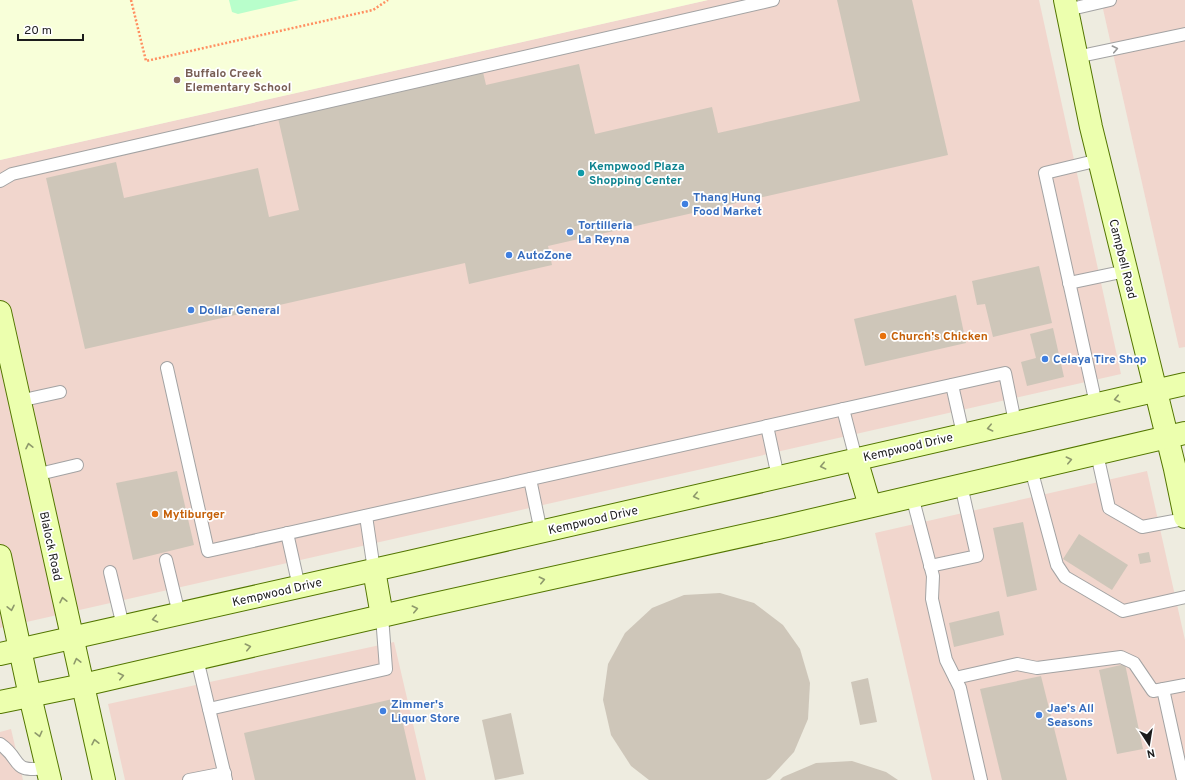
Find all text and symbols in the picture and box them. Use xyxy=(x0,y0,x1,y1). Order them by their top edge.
scale bar xyxy=(18,16,83,42)
text: 20 m xyxy=(24,23,52,39)
one-way arrow xyxy=(1111,45,1118,54)
place label: Buffalo Creek Elementary School xyxy=(185,66,291,96)
marker: Buffalo Creek Elementary School xyxy=(172,75,182,85)
place label: Kempwood Plaza Shopping Center xyxy=(589,159,685,189)
marker: Kempwood Plaza Shopping Center xyxy=(576,168,586,178)
place label: Thang Hung Food Market xyxy=(693,190,762,220)
marker: Thang Hung Food Market xyxy=(680,199,690,209)
place label: Tortilleria La Reyna xyxy=(578,218,633,248)
street label: Campbell Road xyxy=(1104,218,1140,301)
marker: Tortilleria La Reyna xyxy=(565,227,575,237)
place label: AutoZone xyxy=(517,248,572,264)
marker: AutoZone xyxy=(504,250,514,260)
place label: Dollar General xyxy=(199,303,280,319)
marker: Dollar General xyxy=(186,305,196,315)
place label: Church's Chicken xyxy=(891,329,988,345)
marker: Church's Chicken xyxy=(878,331,888,341)
place label: Celaya Tire Shop xyxy=(1053,352,1147,368)
marker: Celaya Tire Shop xyxy=(1040,354,1050,364)
one-way arrow xyxy=(1114,394,1120,402)
one-way arrow xyxy=(987,423,994,431)
street label: Kempwood Drive xyxy=(862,430,955,466)
one-way arrow xyxy=(26,442,34,449)
one-way arrow xyxy=(1066,457,1073,465)
one-way arrow xyxy=(820,462,826,470)
one-way arrow xyxy=(693,491,699,499)
street label: Kempwood Drive xyxy=(547,503,640,539)
place label: Mytiburger xyxy=(163,507,225,523)
marker: Mytiburger xyxy=(150,509,160,519)
street label: Blalock Road xyxy=(35,510,65,582)
street label: Kempwood Drive xyxy=(231,575,324,611)
one-way arrow xyxy=(539,577,545,585)
one-way arrow xyxy=(60,597,68,603)
one-way arrow xyxy=(7,605,15,611)
one-way arrow xyxy=(412,605,419,613)
one-way arrow xyxy=(152,615,158,623)
one-way arrow xyxy=(245,644,251,652)
one-way arrow xyxy=(74,658,82,665)
one-way arrow xyxy=(118,673,124,681)
place label: Zimmer's Liquor Store xyxy=(391,697,460,727)
place label: Jae's All Seasons xyxy=(1047,701,1094,731)
marker: Zimmer's Liquor Store xyxy=(378,706,388,716)
marker: Jae's All Seasons xyxy=(1034,710,1044,720)
north arrow xyxy=(1129,724,1169,764)
one-way arrow xyxy=(34,730,43,737)
one-way arrow xyxy=(92,739,100,745)
text: N xyxy=(1146,745,1156,760)

